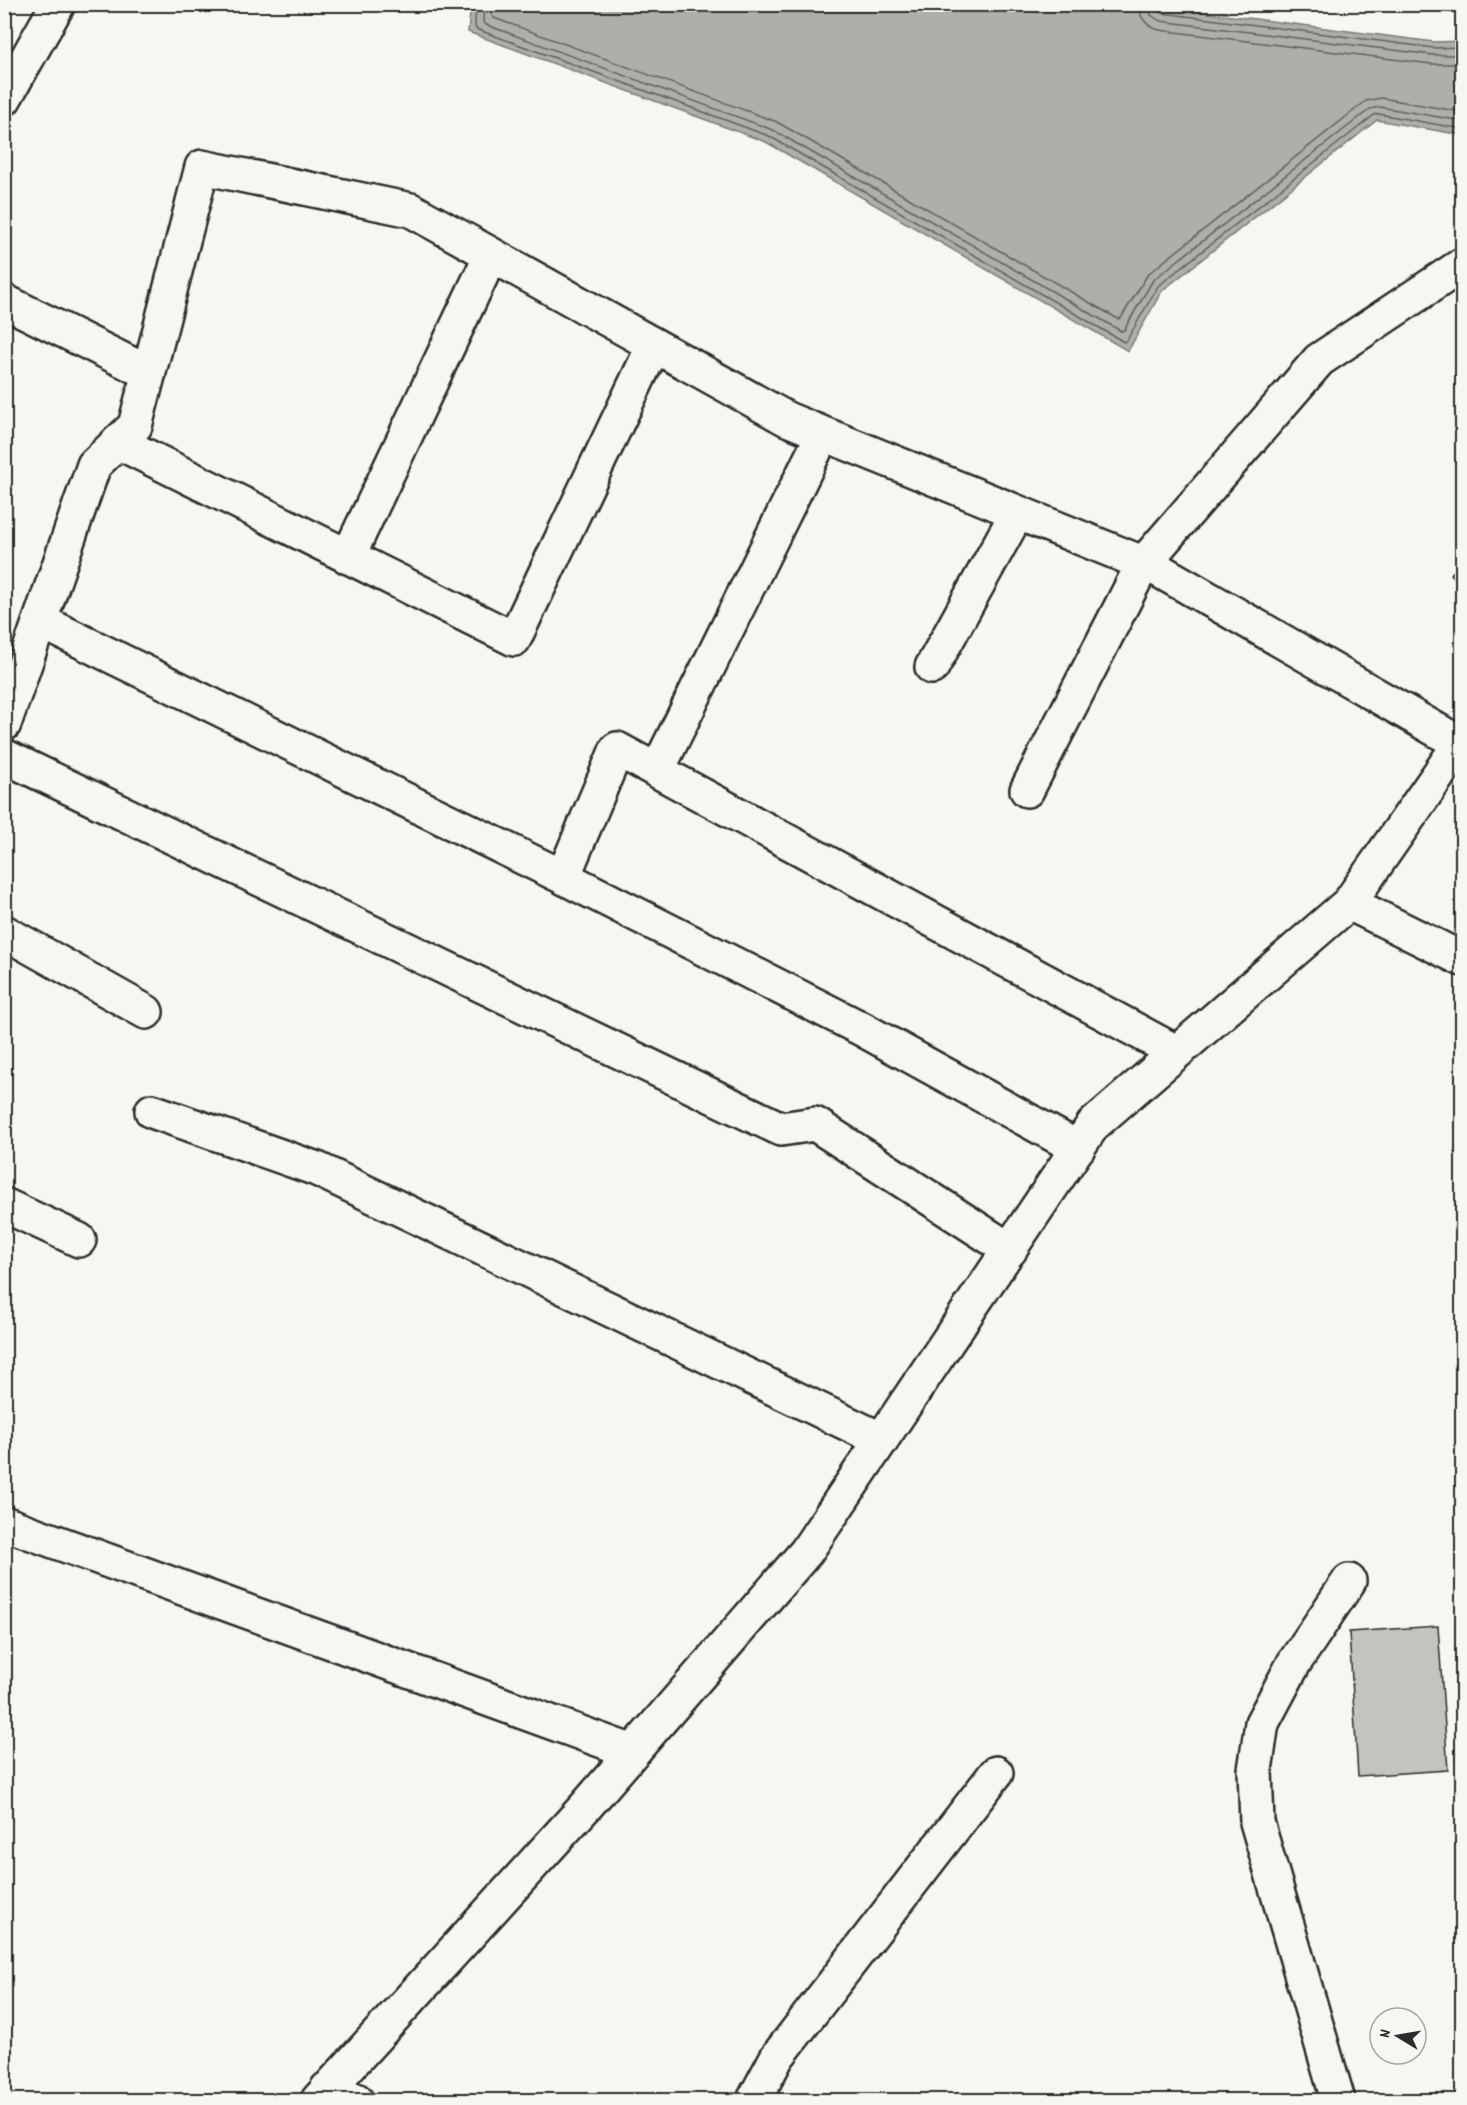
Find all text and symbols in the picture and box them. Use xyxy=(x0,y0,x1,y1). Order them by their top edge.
north arrow xyxy=(1368,2006,1428,2066)
text: N xyxy=(1374,2027,1398,2040)

